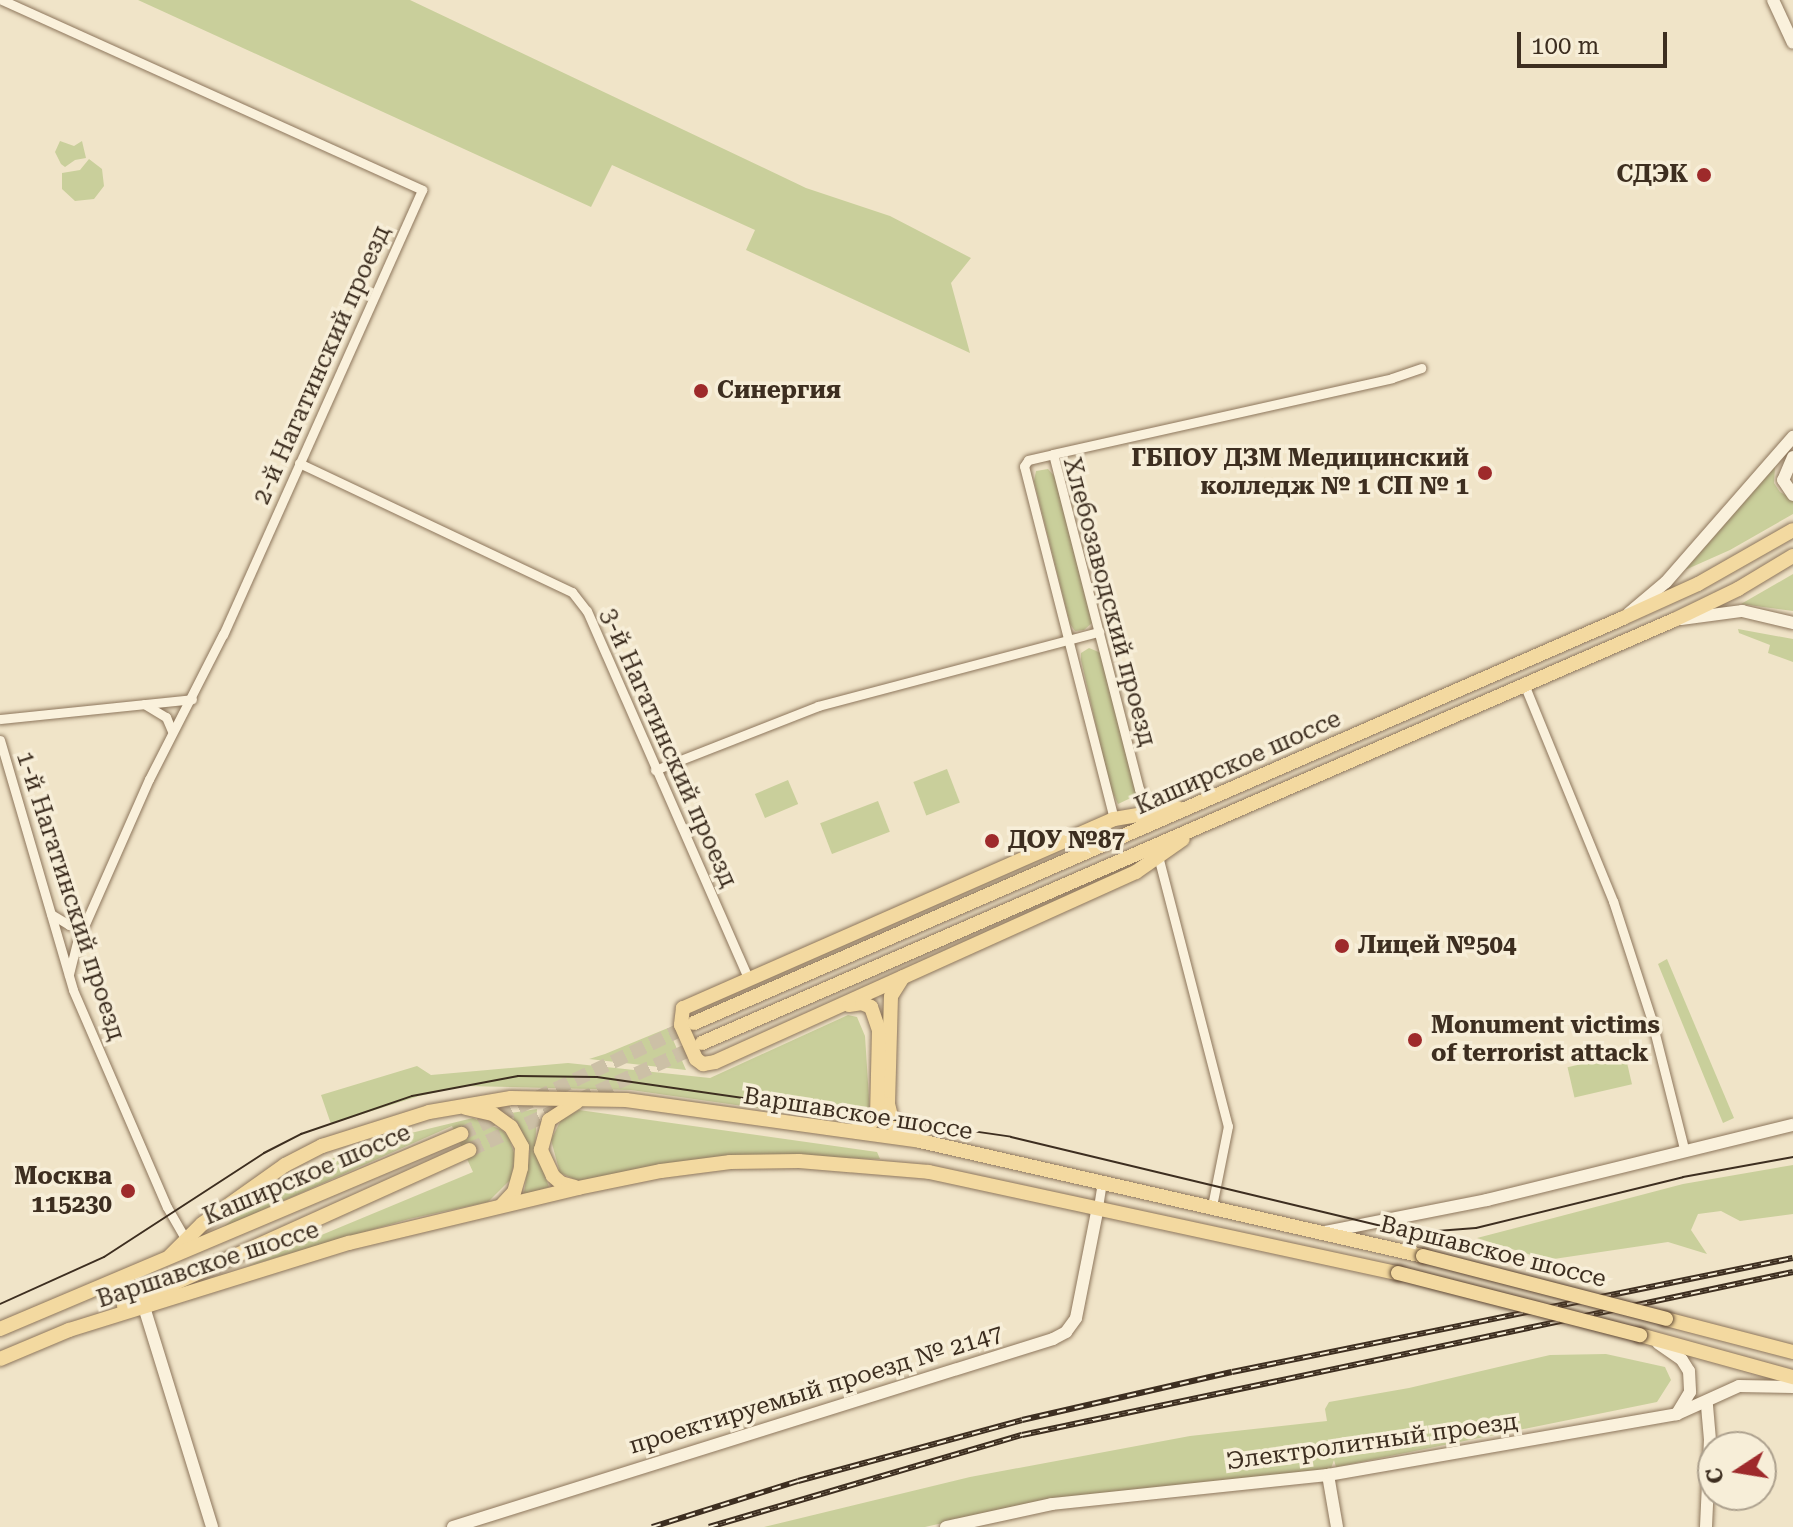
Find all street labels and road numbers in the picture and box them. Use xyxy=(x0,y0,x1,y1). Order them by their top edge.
street label: 2-й Нагатинский проезд xyxy=(247,221,397,509)
street label: Хлебозаводский проезд xyxy=(1057,454,1161,750)
street label: 3-й Нагатинский проезд xyxy=(593,604,743,892)
street label: Каширское шоссе xyxy=(1131,705,1345,821)
street label: 1-й Нагатинский проезд xyxy=(10,748,130,1044)
street label: Варшавское шоссе xyxy=(741,1082,975,1146)
street label: Каширское шоссе xyxy=(199,1118,415,1232)
street label: Варшавское шоссе xyxy=(1377,1210,1609,1294)
street label: Варшавское шоссе xyxy=(93,1216,323,1314)
street label: проектируемый проезд № 2147 xyxy=(626,1319,1006,1461)
street label: Электролитный проезд xyxy=(1225,1407,1519,1477)

